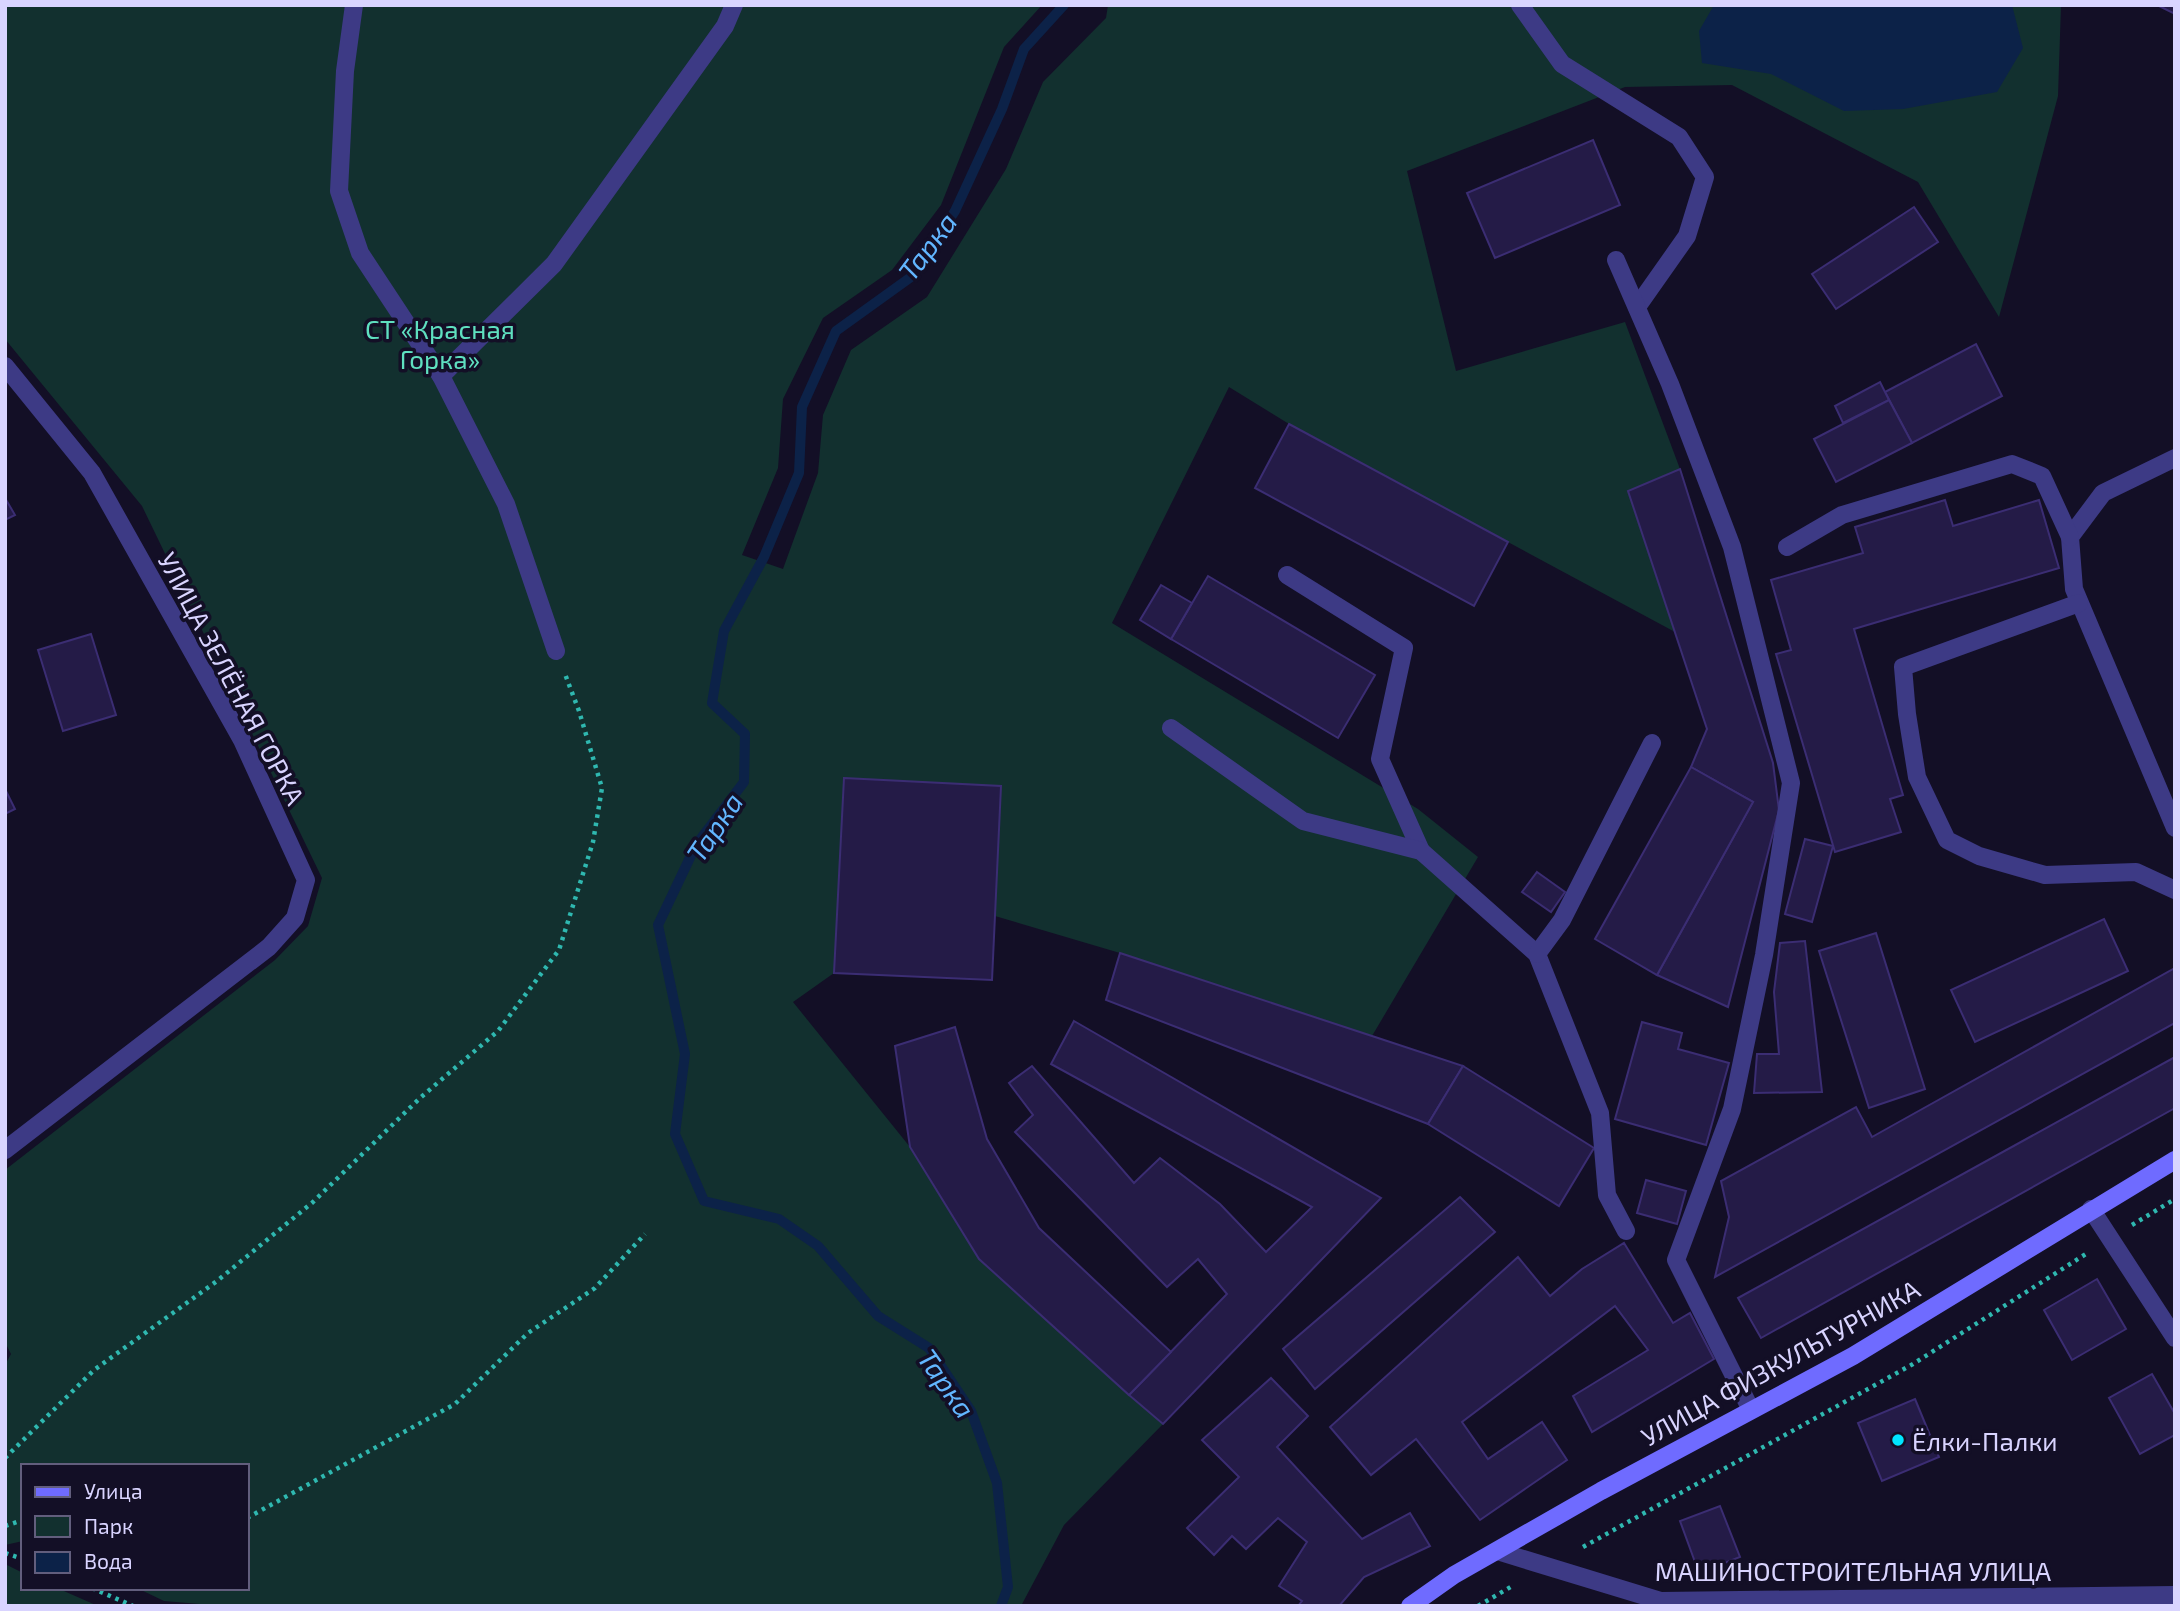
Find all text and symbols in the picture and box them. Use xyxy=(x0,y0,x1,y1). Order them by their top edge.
water label: Тарка xyxy=(890,205,964,287)
park label: СТ «Красная Горка» xyxy=(365,313,515,374)
street label: УЛИЦА ЗЕЛЁНАЯ ГОРКА xyxy=(152,546,312,810)
water label: Тарка xyxy=(679,786,749,868)
street label: УЛИЦА ФИЗКУЛЬТУРНИКА xyxy=(1635,1272,1925,1452)
water label: Тарка xyxy=(911,1342,983,1424)
place label: Ёлки-Палки xyxy=(1912,1425,2058,1456)
marker: Ёлки-Палки xyxy=(1890,1432,1906,1448)
legend xyxy=(21,1464,248,1590)
text: Улица xyxy=(84,1478,143,1503)
text: Парк xyxy=(84,1513,133,1538)
text: Вода xyxy=(84,1548,133,1573)
street label: МАШИНОСТРОИТЕЛЬНАЯ УЛИЦА xyxy=(1655,1555,2051,1586)

